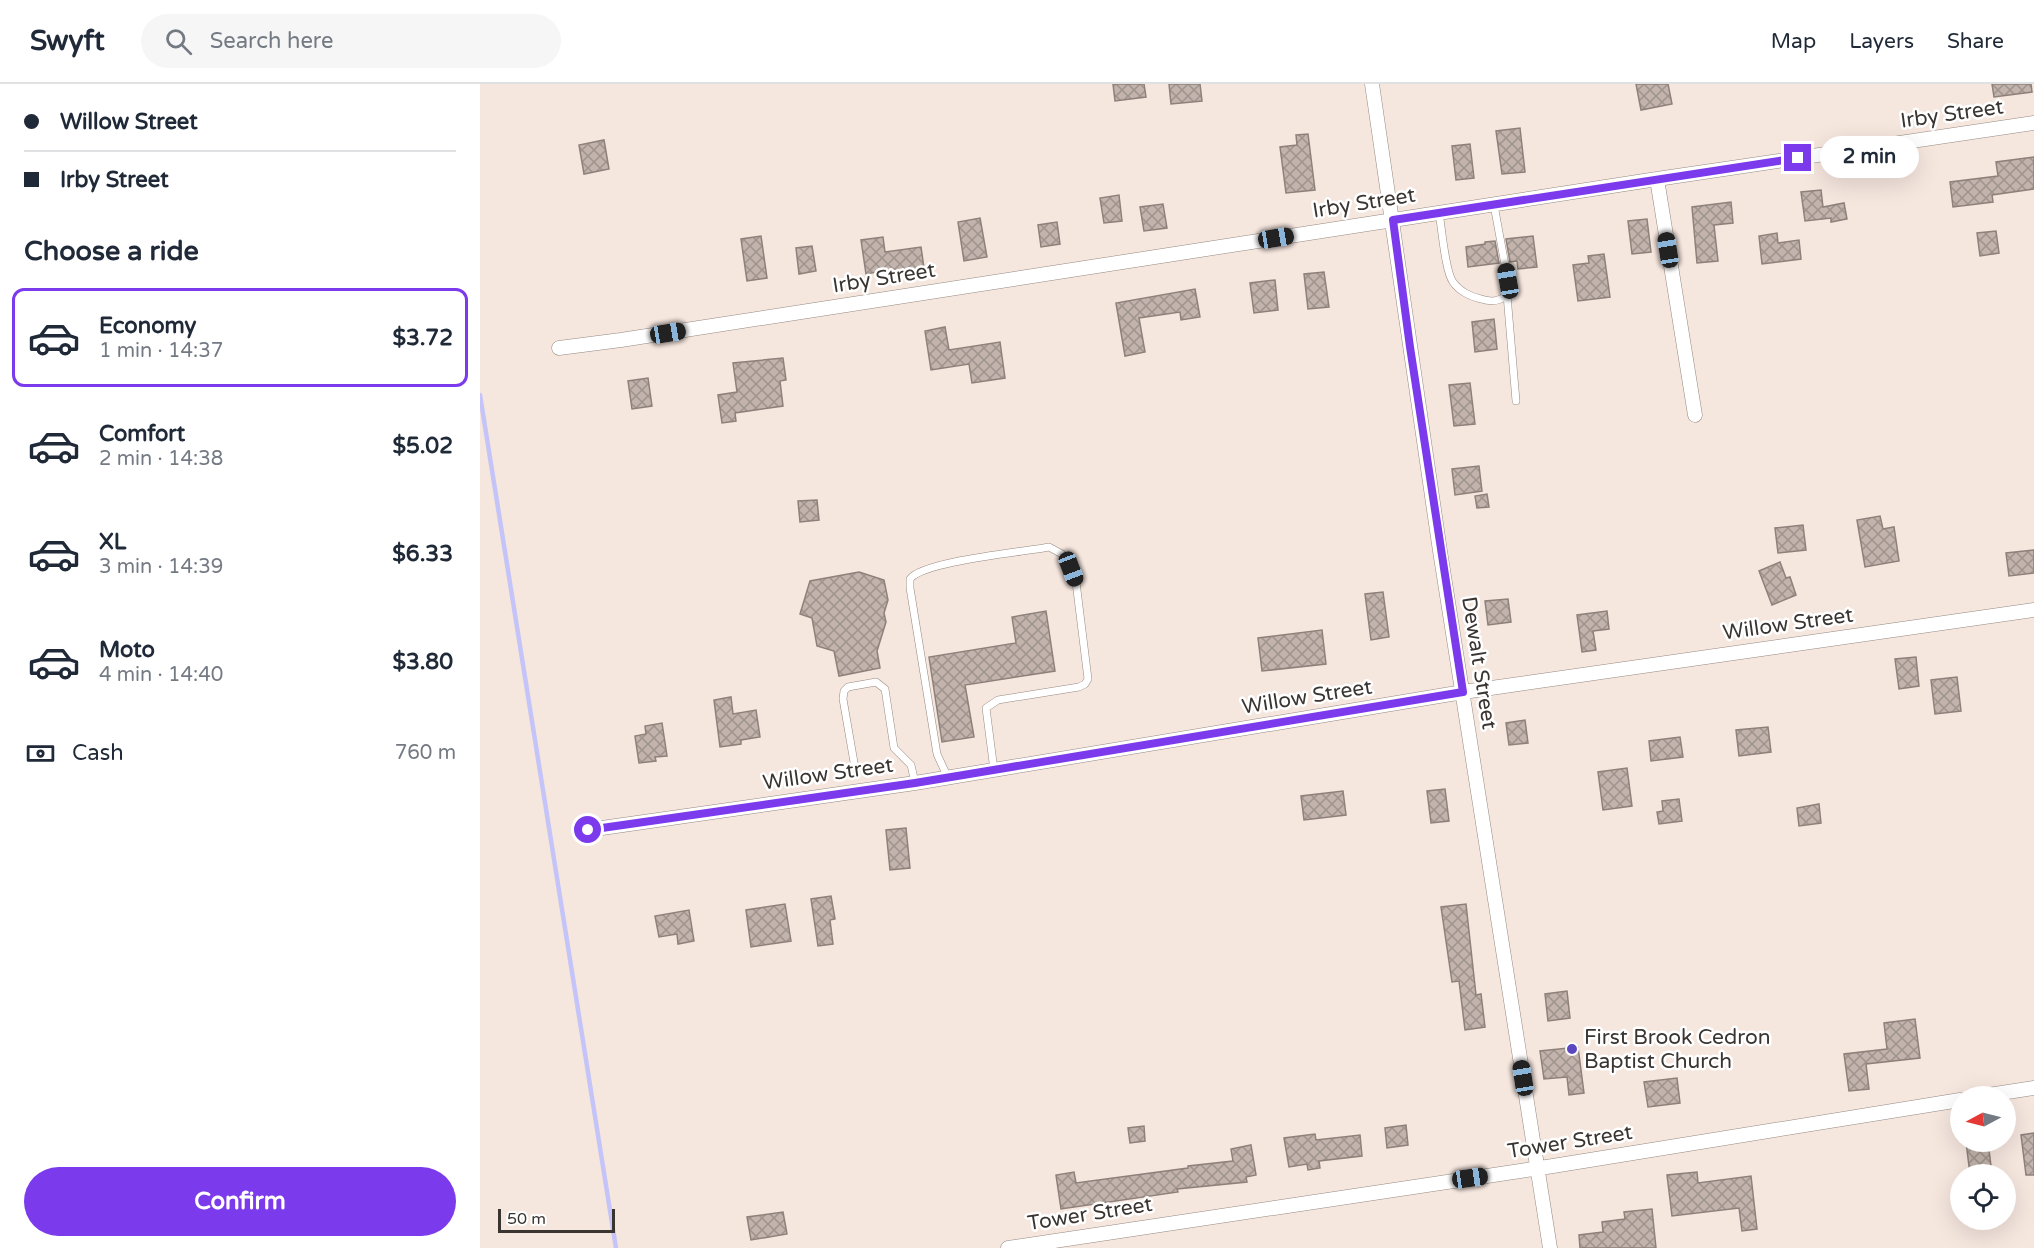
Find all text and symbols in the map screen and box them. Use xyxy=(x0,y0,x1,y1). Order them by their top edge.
search box xyxy=(141,14,561,68)
text: Swyft xyxy=(30,24,105,58)
icon: search xyxy=(162,25,195,58)
text: Search here xyxy=(210,28,333,54)
text: Map xyxy=(1771,29,1816,54)
text: Layers xyxy=(1849,29,1914,54)
text: Share xyxy=(1947,29,2004,54)
street label: Irby Street xyxy=(1899,94,2005,134)
text: Willow Street xyxy=(60,109,198,135)
callout: 2 min xyxy=(1819,137,1918,179)
route end xyxy=(1784,144,1811,171)
text: 2 min xyxy=(1843,145,1896,169)
text: Irby Street xyxy=(60,167,169,193)
street label: Irby Street xyxy=(1311,183,1417,223)
car xyxy=(1257,226,1295,250)
car xyxy=(1656,231,1680,269)
text: Choose a ride xyxy=(24,235,199,268)
street label: Irby Street xyxy=(831,258,937,298)
car xyxy=(1496,262,1520,300)
icon: car xyxy=(27,311,81,365)
text: Economy xyxy=(99,313,196,339)
car xyxy=(649,321,687,345)
text: $3.72 xyxy=(392,325,453,351)
text: 1 min · 14:37 xyxy=(99,339,223,363)
icon: car xyxy=(27,419,81,473)
text: Comfort xyxy=(99,421,185,447)
text: $5.02 xyxy=(392,433,453,459)
text: 2 min · 14:38 xyxy=(99,447,223,471)
icon: car xyxy=(27,527,81,581)
text: XL xyxy=(99,529,126,555)
text: $6.33 xyxy=(392,541,453,567)
car xyxy=(1056,549,1086,589)
text: 3 min · 14:39 xyxy=(99,555,223,579)
street label: Dewalt Street xyxy=(1456,595,1502,731)
street label: Willow Street xyxy=(1721,602,1855,646)
icon: car xyxy=(27,635,81,689)
text: Moto xyxy=(99,637,155,663)
text: $3.80 xyxy=(392,649,453,675)
text: 4 min · 14:40 xyxy=(99,663,223,687)
street label: Willow Street xyxy=(1240,674,1374,720)
icon: cash xyxy=(24,737,57,770)
text: Cash xyxy=(72,740,124,766)
text: 760 m xyxy=(395,741,456,765)
street label: Willow Street xyxy=(761,752,895,796)
route start xyxy=(574,816,601,843)
place label: First Brook Cedron Baptist Church xyxy=(1584,1025,1771,1074)
marker: First Brook Cedron Baptist Church xyxy=(1565,1042,1579,1056)
car xyxy=(1511,1059,1535,1097)
north arrow xyxy=(1950,1086,2016,1152)
map controls xyxy=(1950,1086,2016,1230)
street label: Tower Street xyxy=(1506,1120,1634,1164)
button: locate xyxy=(1950,1164,2016,1230)
button: Confirm xyxy=(24,1167,456,1236)
car xyxy=(1451,1167,1489,1189)
street label: Tower Street xyxy=(1026,1192,1154,1236)
scale bar xyxy=(498,1206,615,1234)
text: 50 m xyxy=(507,1209,546,1229)

